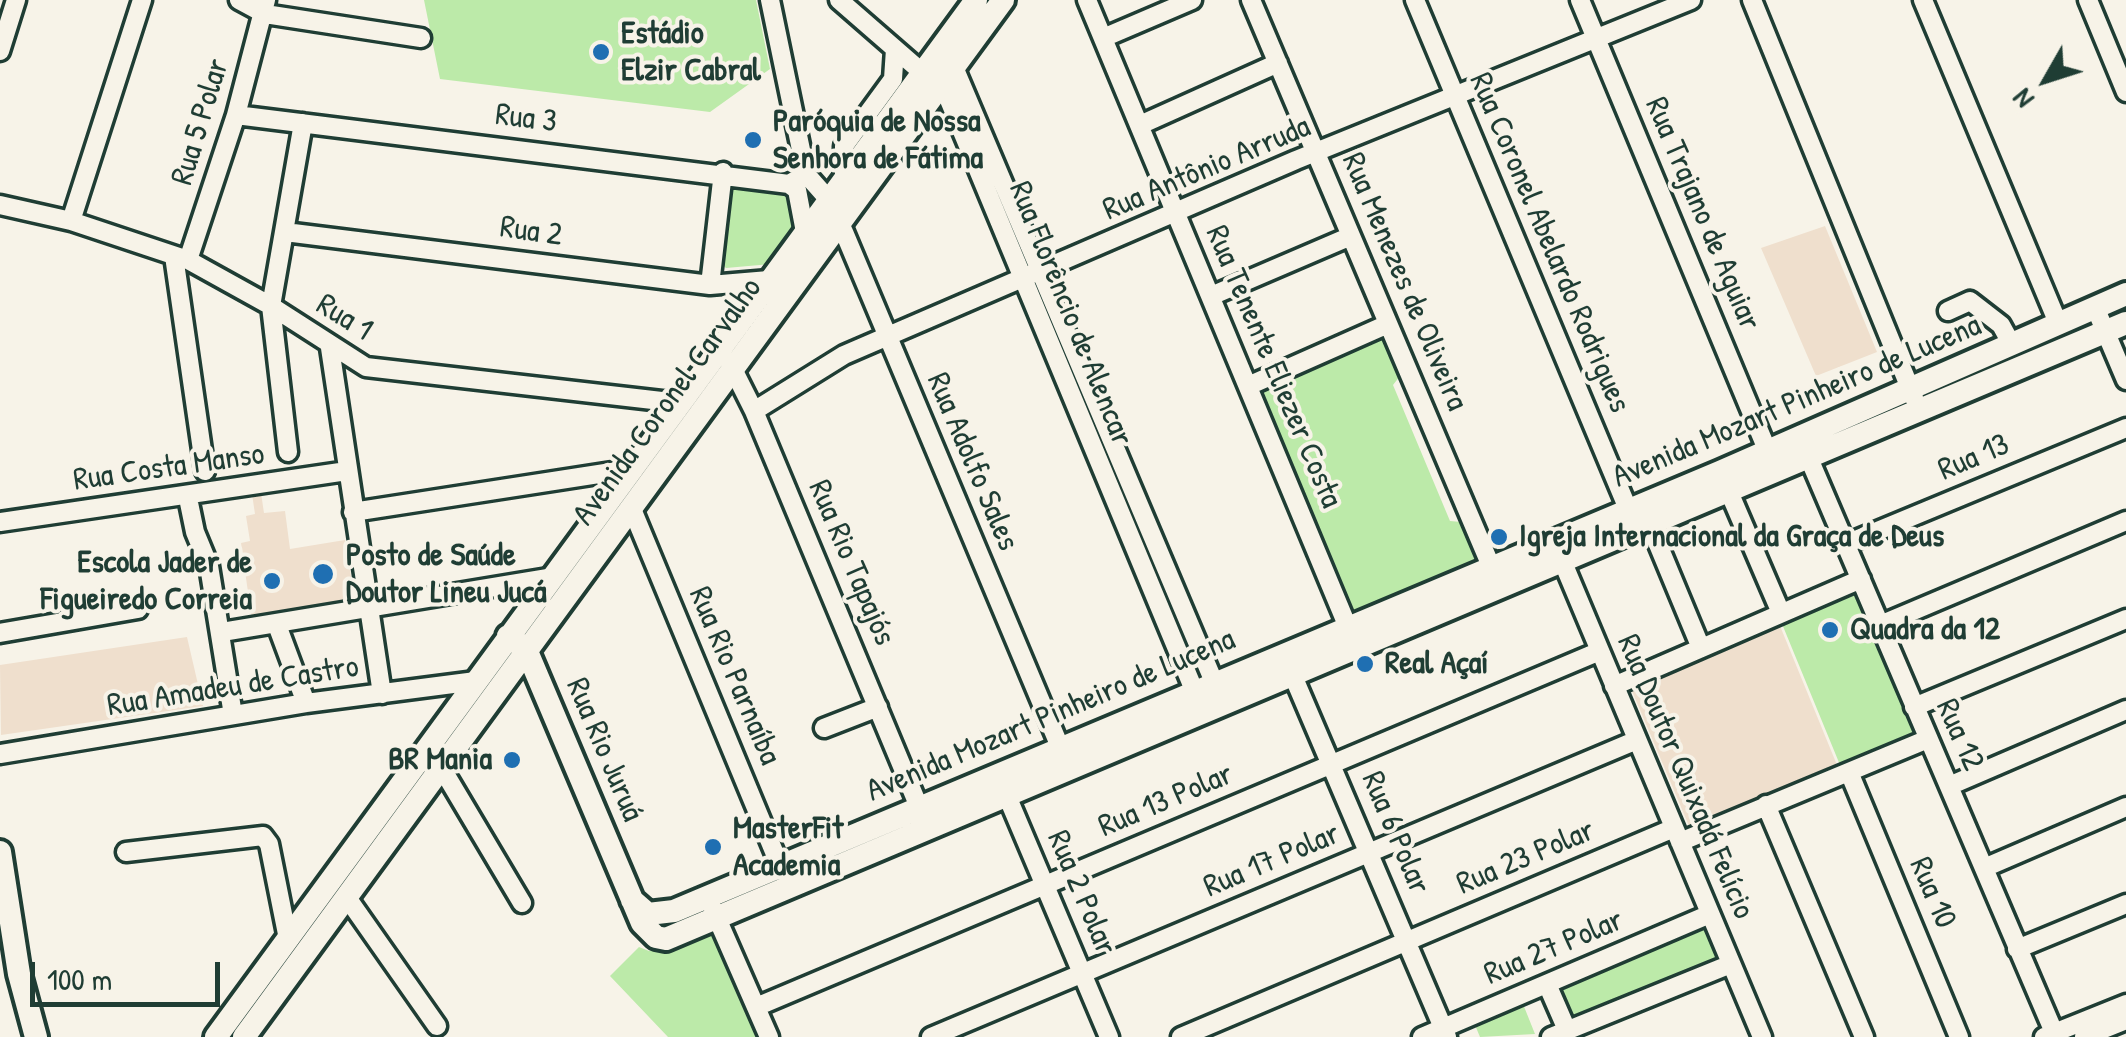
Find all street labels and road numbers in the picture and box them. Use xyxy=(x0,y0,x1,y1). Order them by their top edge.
street label: Rua 5 Polar xyxy=(164,54,238,190)
street label: Rua Coronel Abelardo Rodrigues xyxy=(1460,67,1638,419)
street label: Rua Trajano de Aguiar xyxy=(1636,92,1768,336)
street label: Rua 3 xyxy=(493,96,559,142)
street label: Rua Antônio Arruda xyxy=(1098,108,1316,230)
street label: Rua Menezes de Oliveira xyxy=(1332,147,1476,417)
street label: Rua Florêncio de Alencar xyxy=(1000,176,1140,452)
street label: Rua 2 xyxy=(498,209,564,255)
street label: Rua Tenente Eliezer Costa xyxy=(1196,220,1350,514)
street label: Avenida Coronel Carvalho xyxy=(565,271,771,533)
street label: Rua 1 xyxy=(309,286,379,350)
street label: Avenida Mozart Pinheiro de Lucena xyxy=(1607,307,1987,497)
street label: Rua Adolfo Sales xyxy=(917,367,1027,557)
street label: Rua 13 xyxy=(1933,426,2015,490)
street label: Rua Costa Manso xyxy=(71,436,267,500)
street label: Rua Rio Tapajós xyxy=(799,475,903,651)
street label: Rua Rio Parnaíba xyxy=(679,581,789,771)
street label: Avenida Mozart Pinheiro de Lucena xyxy=(861,621,1241,811)
street label: Rua Doutor Quixadá Felício xyxy=(1608,629,1762,925)
street label: Rua Amadeu de Castro xyxy=(105,648,361,726)
street label: Rua Rio Juruá xyxy=(557,673,651,827)
street label: Rua 12 xyxy=(1926,693,1992,777)
street label: Rua 13 Polar xyxy=(1093,756,1239,846)
street label: Rua 6 Polar xyxy=(1352,766,1438,900)
street label: Rua 23 Polar xyxy=(1451,812,1601,904)
street label: Rua 17 Polar xyxy=(1198,815,1346,907)
street label: Rua 2 Polar xyxy=(1038,825,1124,961)
street label: Rua 10 xyxy=(1900,852,1964,934)
street label: Rua 27 Polar xyxy=(1479,902,1629,994)

